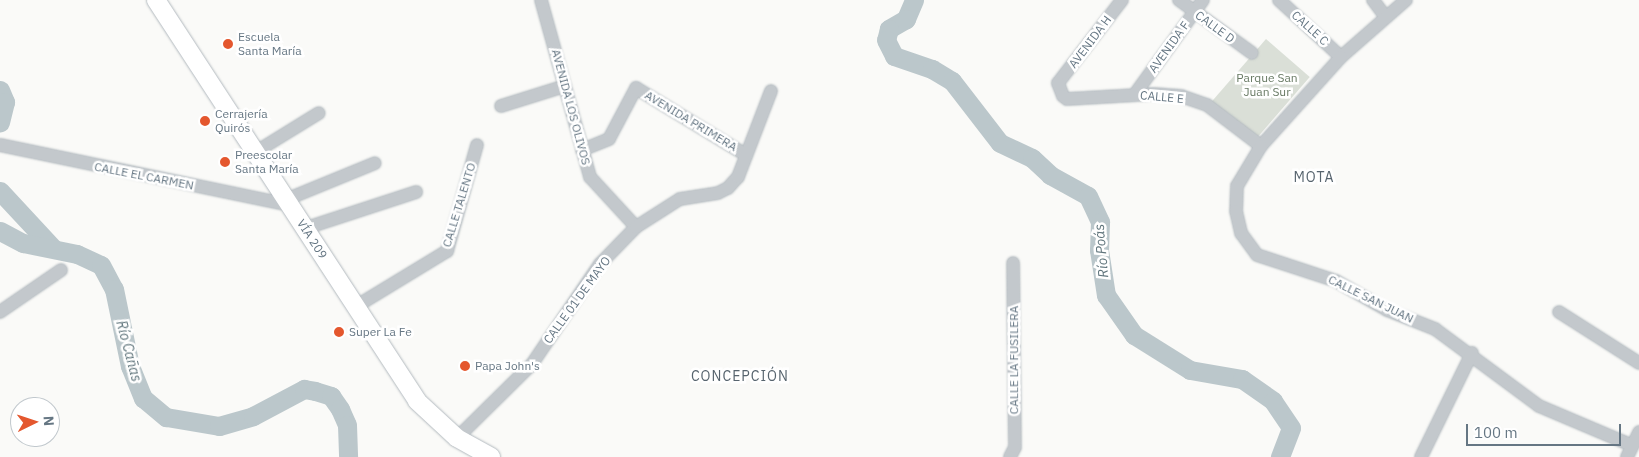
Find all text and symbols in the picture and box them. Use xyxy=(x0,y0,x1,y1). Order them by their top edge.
street label: CALLE D xyxy=(1193,8,1237,46)
street label: CALLE C xyxy=(1289,8,1331,48)
street label: AVENIDA H xyxy=(1066,13,1114,71)
street label: AVENIDA F xyxy=(1146,19,1192,75)
place label: Escuela Santa María xyxy=(238,30,302,58)
marker: Escuela Santa María xyxy=(222,38,234,50)
street label: AVENIDA LOS OLIVOS xyxy=(549,48,593,166)
park label: Parque San Juan Sur xyxy=(1236,71,1298,99)
street label: AVENIDA PRIMERA xyxy=(642,88,740,154)
street label: CALLE E xyxy=(1139,88,1185,106)
place label: Cerrajería Quirós xyxy=(215,107,268,135)
marker: Cerrajería Quirós xyxy=(199,115,211,127)
place label: Preescolar Santa María xyxy=(235,148,299,176)
marker: Preescolar Santa María xyxy=(219,156,231,168)
street label: CALLE EL CARMEN xyxy=(93,159,195,193)
street label: CALLE TALENTO xyxy=(439,161,479,249)
district label: MOTA xyxy=(1293,169,1335,185)
street label: VÍA 209 xyxy=(294,217,330,261)
water label: Río Poás xyxy=(1090,223,1112,279)
street label: CALLE 01 DE MAYO xyxy=(541,254,613,346)
street label: CALLE SAN JUAN xyxy=(1326,272,1416,326)
street label: CALLE LA FUSILERA xyxy=(1007,306,1021,414)
water label: Río Cañas xyxy=(113,319,145,383)
place label: Super La Fe xyxy=(349,325,412,339)
marker: Super La Fe xyxy=(333,326,345,338)
place label: Papa John's xyxy=(475,359,540,373)
marker: Papa John's xyxy=(459,360,471,372)
district label: CONCEPCIÓN xyxy=(690,368,790,384)
north arrow xyxy=(10,397,60,447)
scale bar xyxy=(1469,414,1624,446)
text: N xyxy=(40,415,58,427)
text: 100 m xyxy=(1474,423,1518,442)

